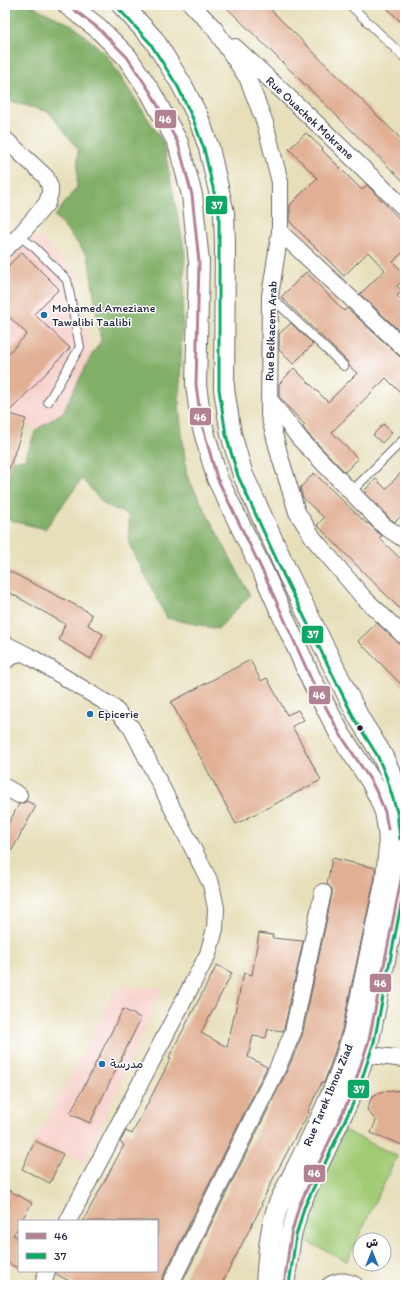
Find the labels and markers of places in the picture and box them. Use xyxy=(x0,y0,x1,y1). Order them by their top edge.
place label: Mohamed Ameziane Tawalibi Taalibi xyxy=(52,301,156,329)
marker: Mohamed Ameziane Tawalibi Taalibi xyxy=(39,310,49,320)
place label: Epicerie xyxy=(98,707,139,721)
marker: Epicerie xyxy=(85,709,95,719)
unlabelled marker xyxy=(355,723,365,733)
place label: مدرسة xyxy=(110,1057,143,1071)
marker: مدرسة xyxy=(97,1059,107,1069)

